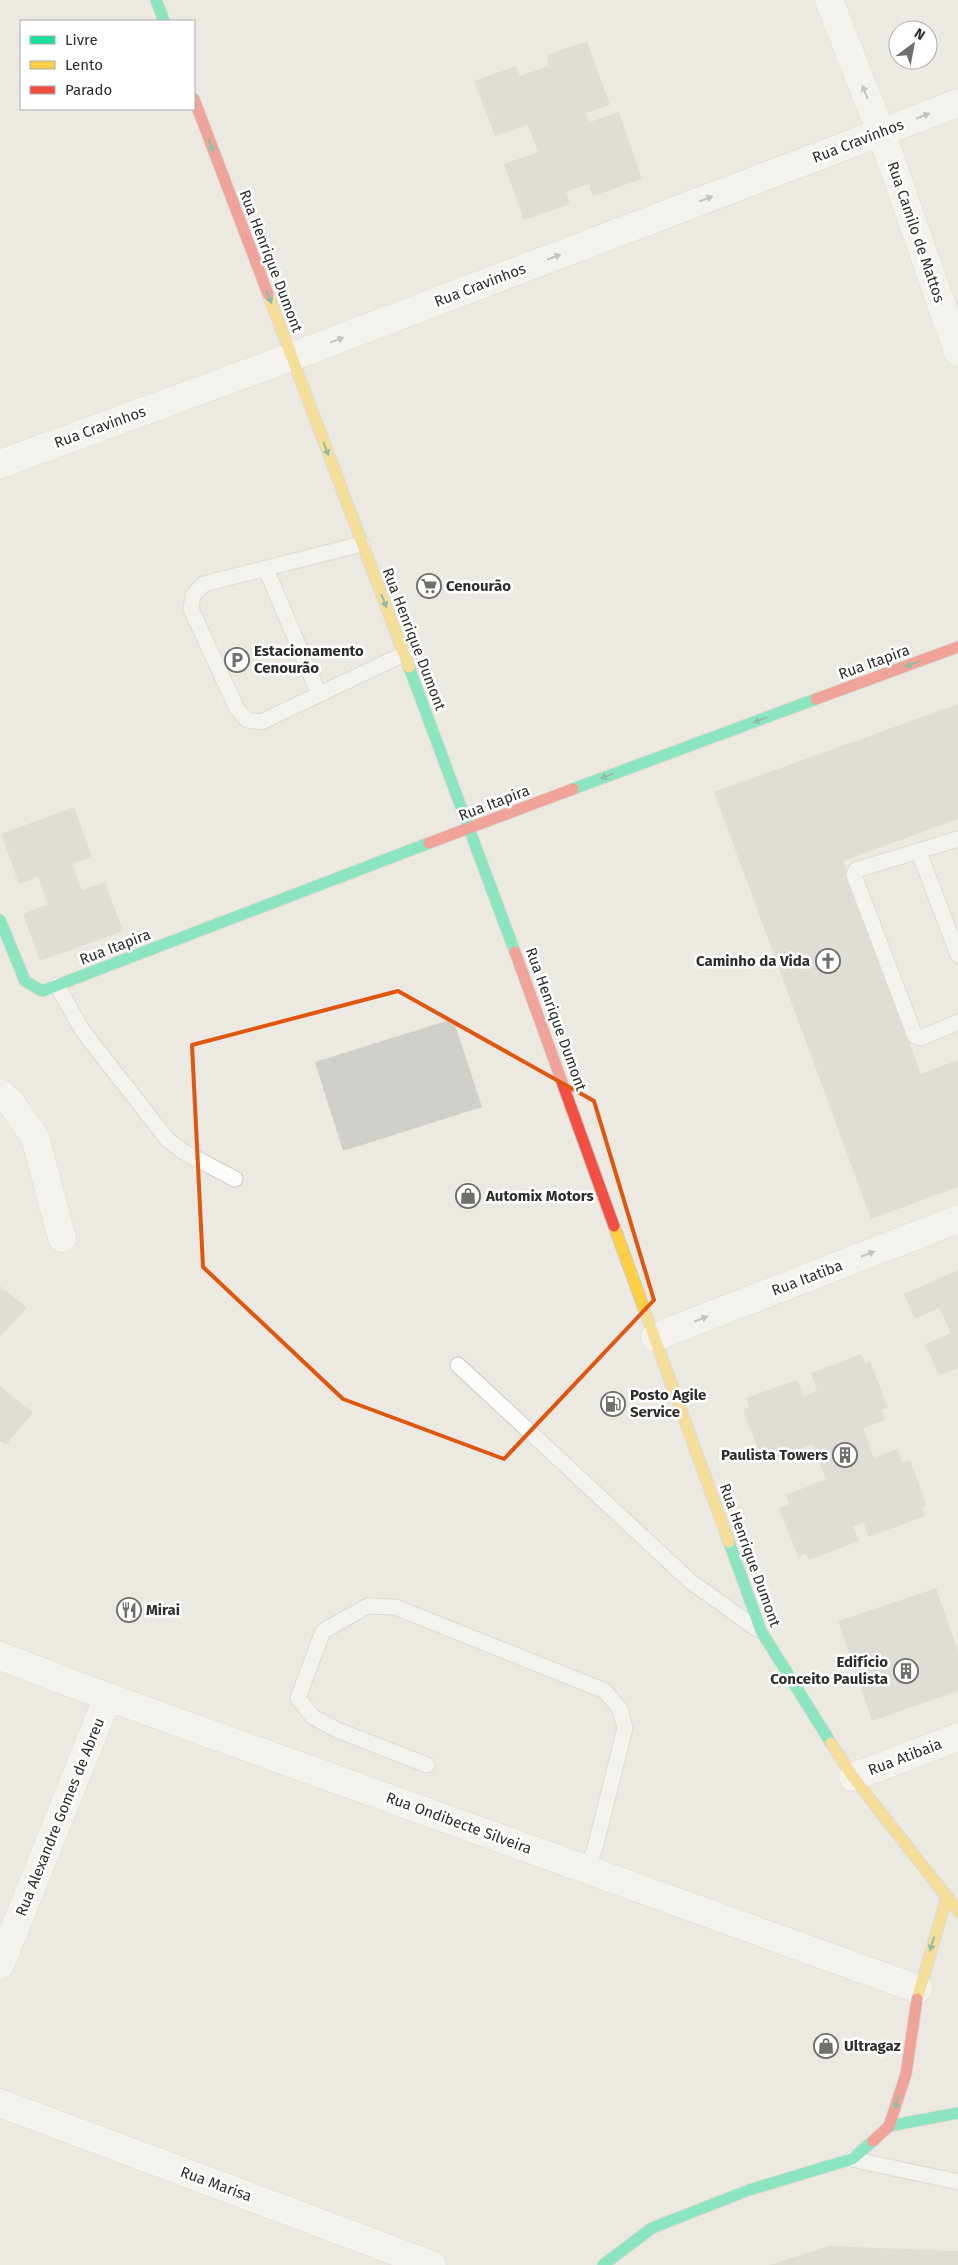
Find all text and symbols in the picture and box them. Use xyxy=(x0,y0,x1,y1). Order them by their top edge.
legend xyxy=(20,20,195,110)
north arrow xyxy=(888,20,938,70)
text: N xyxy=(911,25,928,44)
text: Livre xyxy=(65,31,98,49)
text: Lento xyxy=(65,56,103,74)
text: Parado xyxy=(65,81,112,99)
one-way arrow xyxy=(861,85,869,99)
one-way arrow xyxy=(916,112,931,120)
street label: Rua Cravinhos xyxy=(810,115,906,167)
one-way arrow xyxy=(207,138,215,153)
street label: Rua Camilo de Mattos xyxy=(883,159,949,305)
street label: Rua Henrique Dumont xyxy=(236,187,307,335)
one-way arrow xyxy=(699,195,714,203)
one-way arrow xyxy=(547,253,562,261)
street label: Rua Cravinhos xyxy=(432,259,528,311)
one-way arrow xyxy=(265,290,273,304)
one-way arrow xyxy=(330,336,345,344)
street label: Rua Cravinhos xyxy=(52,402,148,452)
one-way arrow xyxy=(322,442,330,457)
street label: Rua Henrique Dumont xyxy=(379,565,450,713)
supermarket icon: Cenourão xyxy=(416,573,442,599)
place label: Cenourão xyxy=(446,577,511,595)
one-way arrow xyxy=(380,594,388,609)
street label: Rua Itapira xyxy=(836,641,912,683)
place label: Estacionamento Cenourão xyxy=(254,642,364,677)
parking icon: Estacionamento Cenourão xyxy=(224,647,250,673)
one-way arrow xyxy=(904,660,919,668)
one-way arrow xyxy=(752,716,767,724)
one-way arrow xyxy=(600,773,615,780)
street label: Rua Itapira xyxy=(456,781,532,825)
street label: Rua Itapira xyxy=(77,925,153,969)
street label: Rua Henrique Dumont xyxy=(522,945,591,1094)
church icon: Caminho da Vida xyxy=(815,948,841,974)
place label: Caminho da Vida xyxy=(696,952,810,970)
shop icon: Automix Motors xyxy=(455,1183,481,1209)
place label: Automix Motors xyxy=(485,1187,594,1205)
one-way arrow xyxy=(861,1250,876,1257)
street label: Rua Itatiba xyxy=(769,1256,845,1300)
one-way arrow xyxy=(693,1315,708,1322)
place label: Posto Agile Service xyxy=(630,1386,706,1421)
fuel station icon: Posto Agile Service xyxy=(600,1391,626,1417)
building icon: Paulista Towers xyxy=(832,1442,858,1468)
place label: Paulista Towers xyxy=(721,1446,828,1464)
street label: Rua Henrique Dumont xyxy=(716,1481,785,1630)
restaurant icon: Mirai xyxy=(116,1597,142,1623)
place label: Mirai xyxy=(146,1601,180,1619)
place label: Edifício Conceito Paulista xyxy=(770,1653,888,1688)
building icon: Edifício Conceito Paulista xyxy=(893,1658,919,1684)
street label: Rua Alexandre Gomes de Abreu xyxy=(12,1715,108,1919)
street label: Rua Atibaia xyxy=(866,1735,944,1779)
street label: Rua Ondibecte Silveira xyxy=(384,1788,534,1858)
one-way arrow xyxy=(928,1936,936,1951)
shop icon: Ultragaz xyxy=(813,2033,839,2059)
place label: Ultragaz xyxy=(844,2037,901,2055)
one-way arrow xyxy=(892,2094,900,2109)
street label: Rua Marisa xyxy=(178,2163,254,2205)

